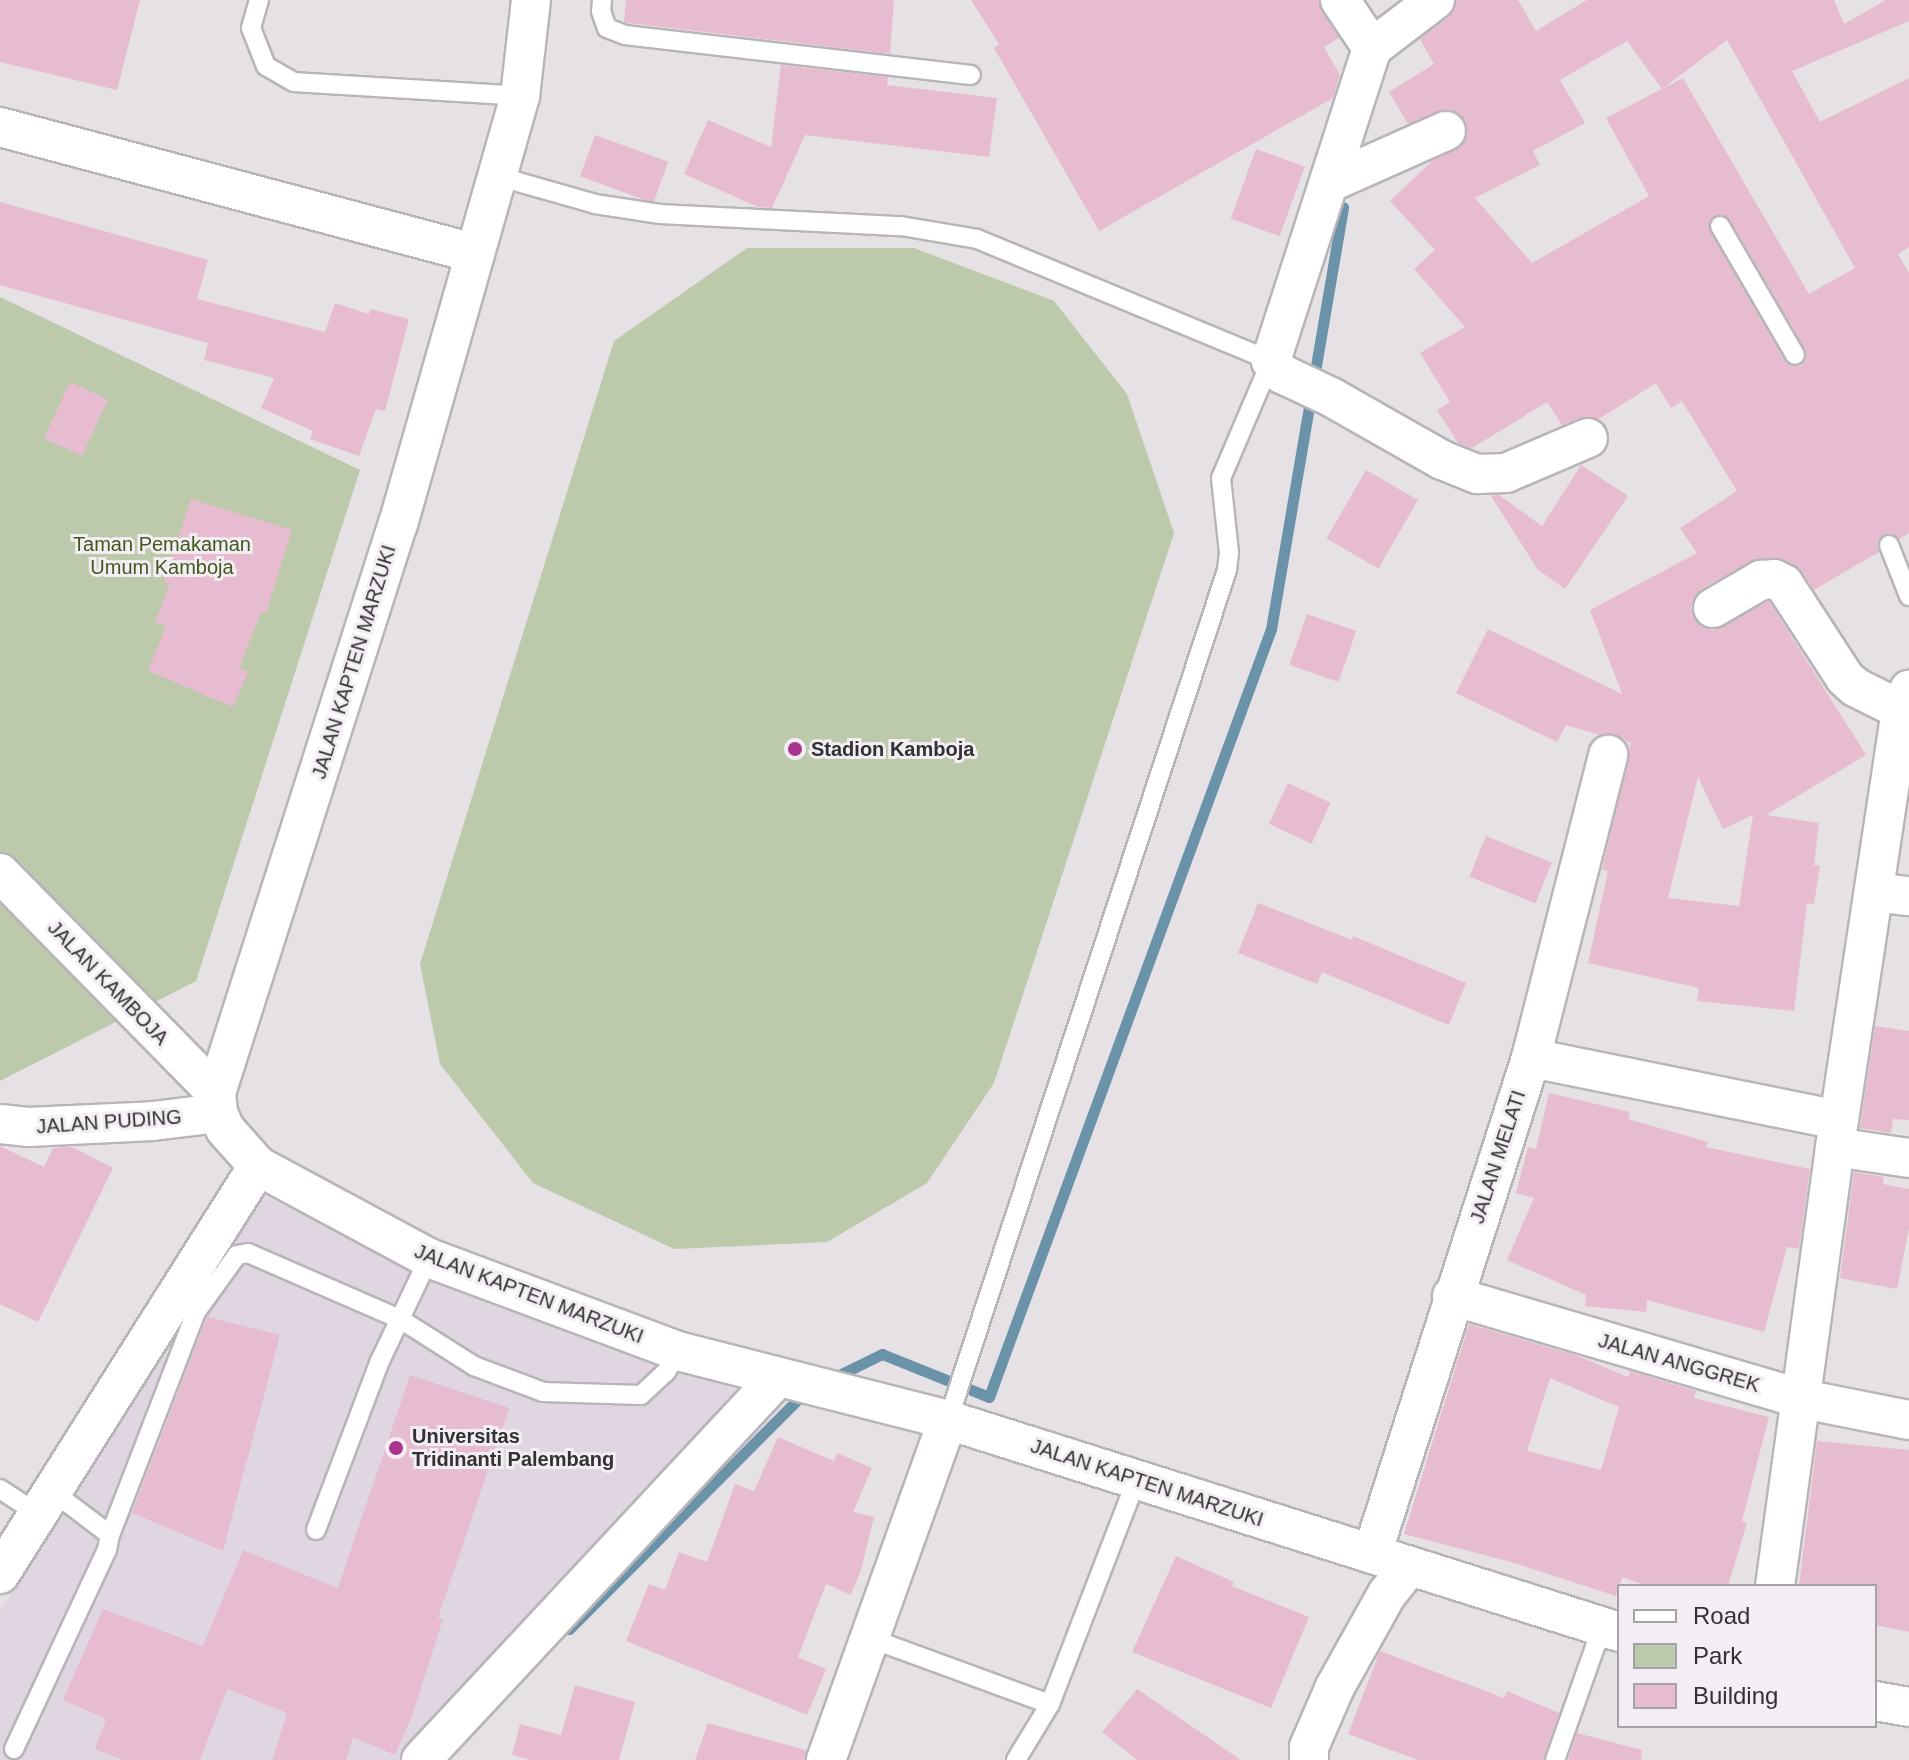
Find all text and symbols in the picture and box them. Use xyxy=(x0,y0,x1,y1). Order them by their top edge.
park label: Taman Pemakaman Umum Kamboja xyxy=(73,532,251,579)
street label: JALAN KAPTEN MARZUKI xyxy=(307,542,401,782)
place label: Stadion Kamboja xyxy=(811,737,974,761)
marker: Stadion Kamboja xyxy=(786,740,804,758)
street label: JALAN KAMBOJA xyxy=(43,916,173,1050)
street label: JALAN MELATI xyxy=(1465,1087,1531,1227)
street label: JALAN PUDING xyxy=(36,1105,182,1139)
street label: JALAN KAPTEN MARZUKI xyxy=(411,1239,647,1349)
street label: JALAN ANGGREK xyxy=(1595,1328,1763,1398)
place label: Universitas Tridinanti Palembang xyxy=(412,1424,614,1471)
street label: JALAN KAPTEN MARZUKI xyxy=(1028,1434,1266,1532)
marker: Universitas Tridinanti Palembang xyxy=(387,1439,405,1457)
legend xyxy=(1617,1584,1877,1728)
text: Road xyxy=(1693,1602,1750,1629)
text: Park xyxy=(1693,1642,1742,1669)
text: Building xyxy=(1693,1682,1778,1709)

